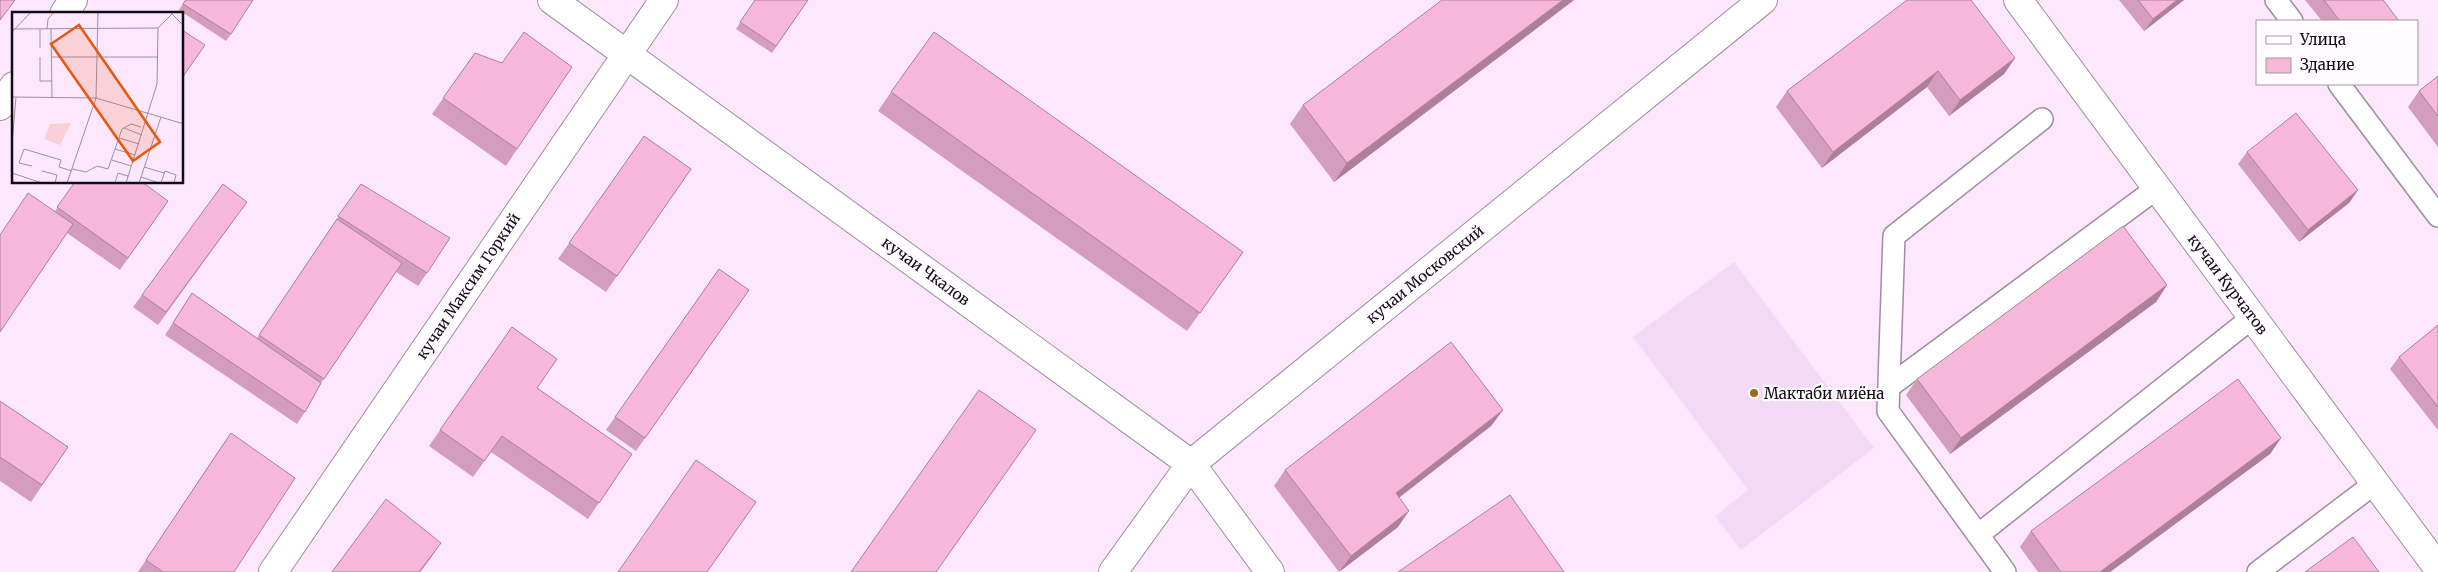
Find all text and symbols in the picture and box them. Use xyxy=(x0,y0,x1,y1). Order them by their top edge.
inset map xyxy=(12,12,184,184)
legend xyxy=(2256,20,2418,85)
text: Улица xyxy=(2299,30,2346,49)
text: Здание xyxy=(2300,55,2354,74)
street label: кучаи Максим Горкий xyxy=(412,209,524,363)
street label: кучаи Московский xyxy=(1362,221,1488,327)
street label: кучаи Курчатов xyxy=(2184,230,2272,338)
street label: кучаи Чкалов xyxy=(878,233,974,309)
place label: Мактаби миёна xyxy=(1764,384,1884,403)
marker: Мактаби миёна xyxy=(1748,387,1760,399)

